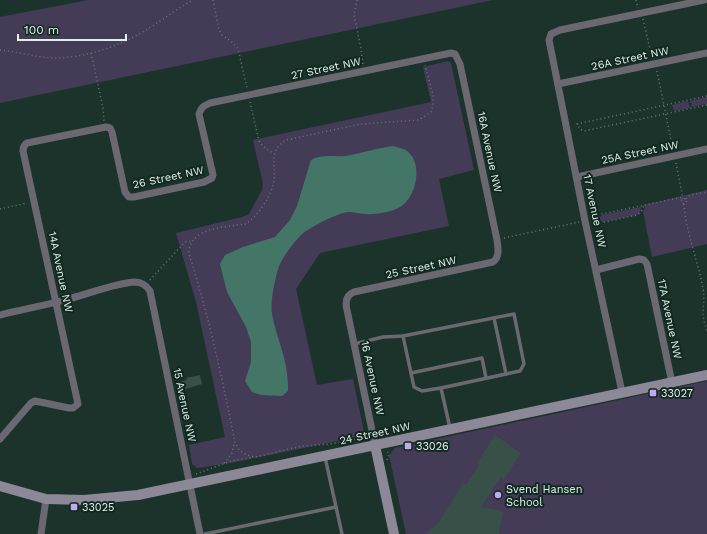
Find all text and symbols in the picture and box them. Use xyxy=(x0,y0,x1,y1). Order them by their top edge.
scale bar xyxy=(18,16,126,42)
text: 100 m xyxy=(24,23,59,37)
street label: 26A Street NW xyxy=(590,44,671,73)
street label: 27 Street NW xyxy=(290,55,363,82)
street label: 16A Avenue NW xyxy=(475,110,505,194)
street label: 25A Street NW xyxy=(600,138,680,167)
street label: 26 Street NW xyxy=(131,164,205,191)
street label: 17 Avenue NW xyxy=(580,173,609,249)
street label: 14A Avenue NW xyxy=(46,230,76,314)
street label: 25 Street NW xyxy=(385,254,458,281)
street label: 17A Avenue NW xyxy=(655,278,684,361)
street label: 16 Avenue NW xyxy=(358,340,387,417)
street label: 15 Avenue NW xyxy=(170,367,199,444)
place label: 33027 xyxy=(661,387,693,400)
marker: 33027 xyxy=(648,388,658,398)
street label: 24 Street NW xyxy=(339,420,412,447)
place label: 33026 xyxy=(416,440,449,453)
marker: 33026 xyxy=(403,441,413,451)
place label: Svend Hansen School xyxy=(506,483,583,509)
marker: Svend Hansen School xyxy=(493,490,503,500)
place label: 33025 xyxy=(82,501,114,514)
marker: 33025 xyxy=(69,502,79,512)

